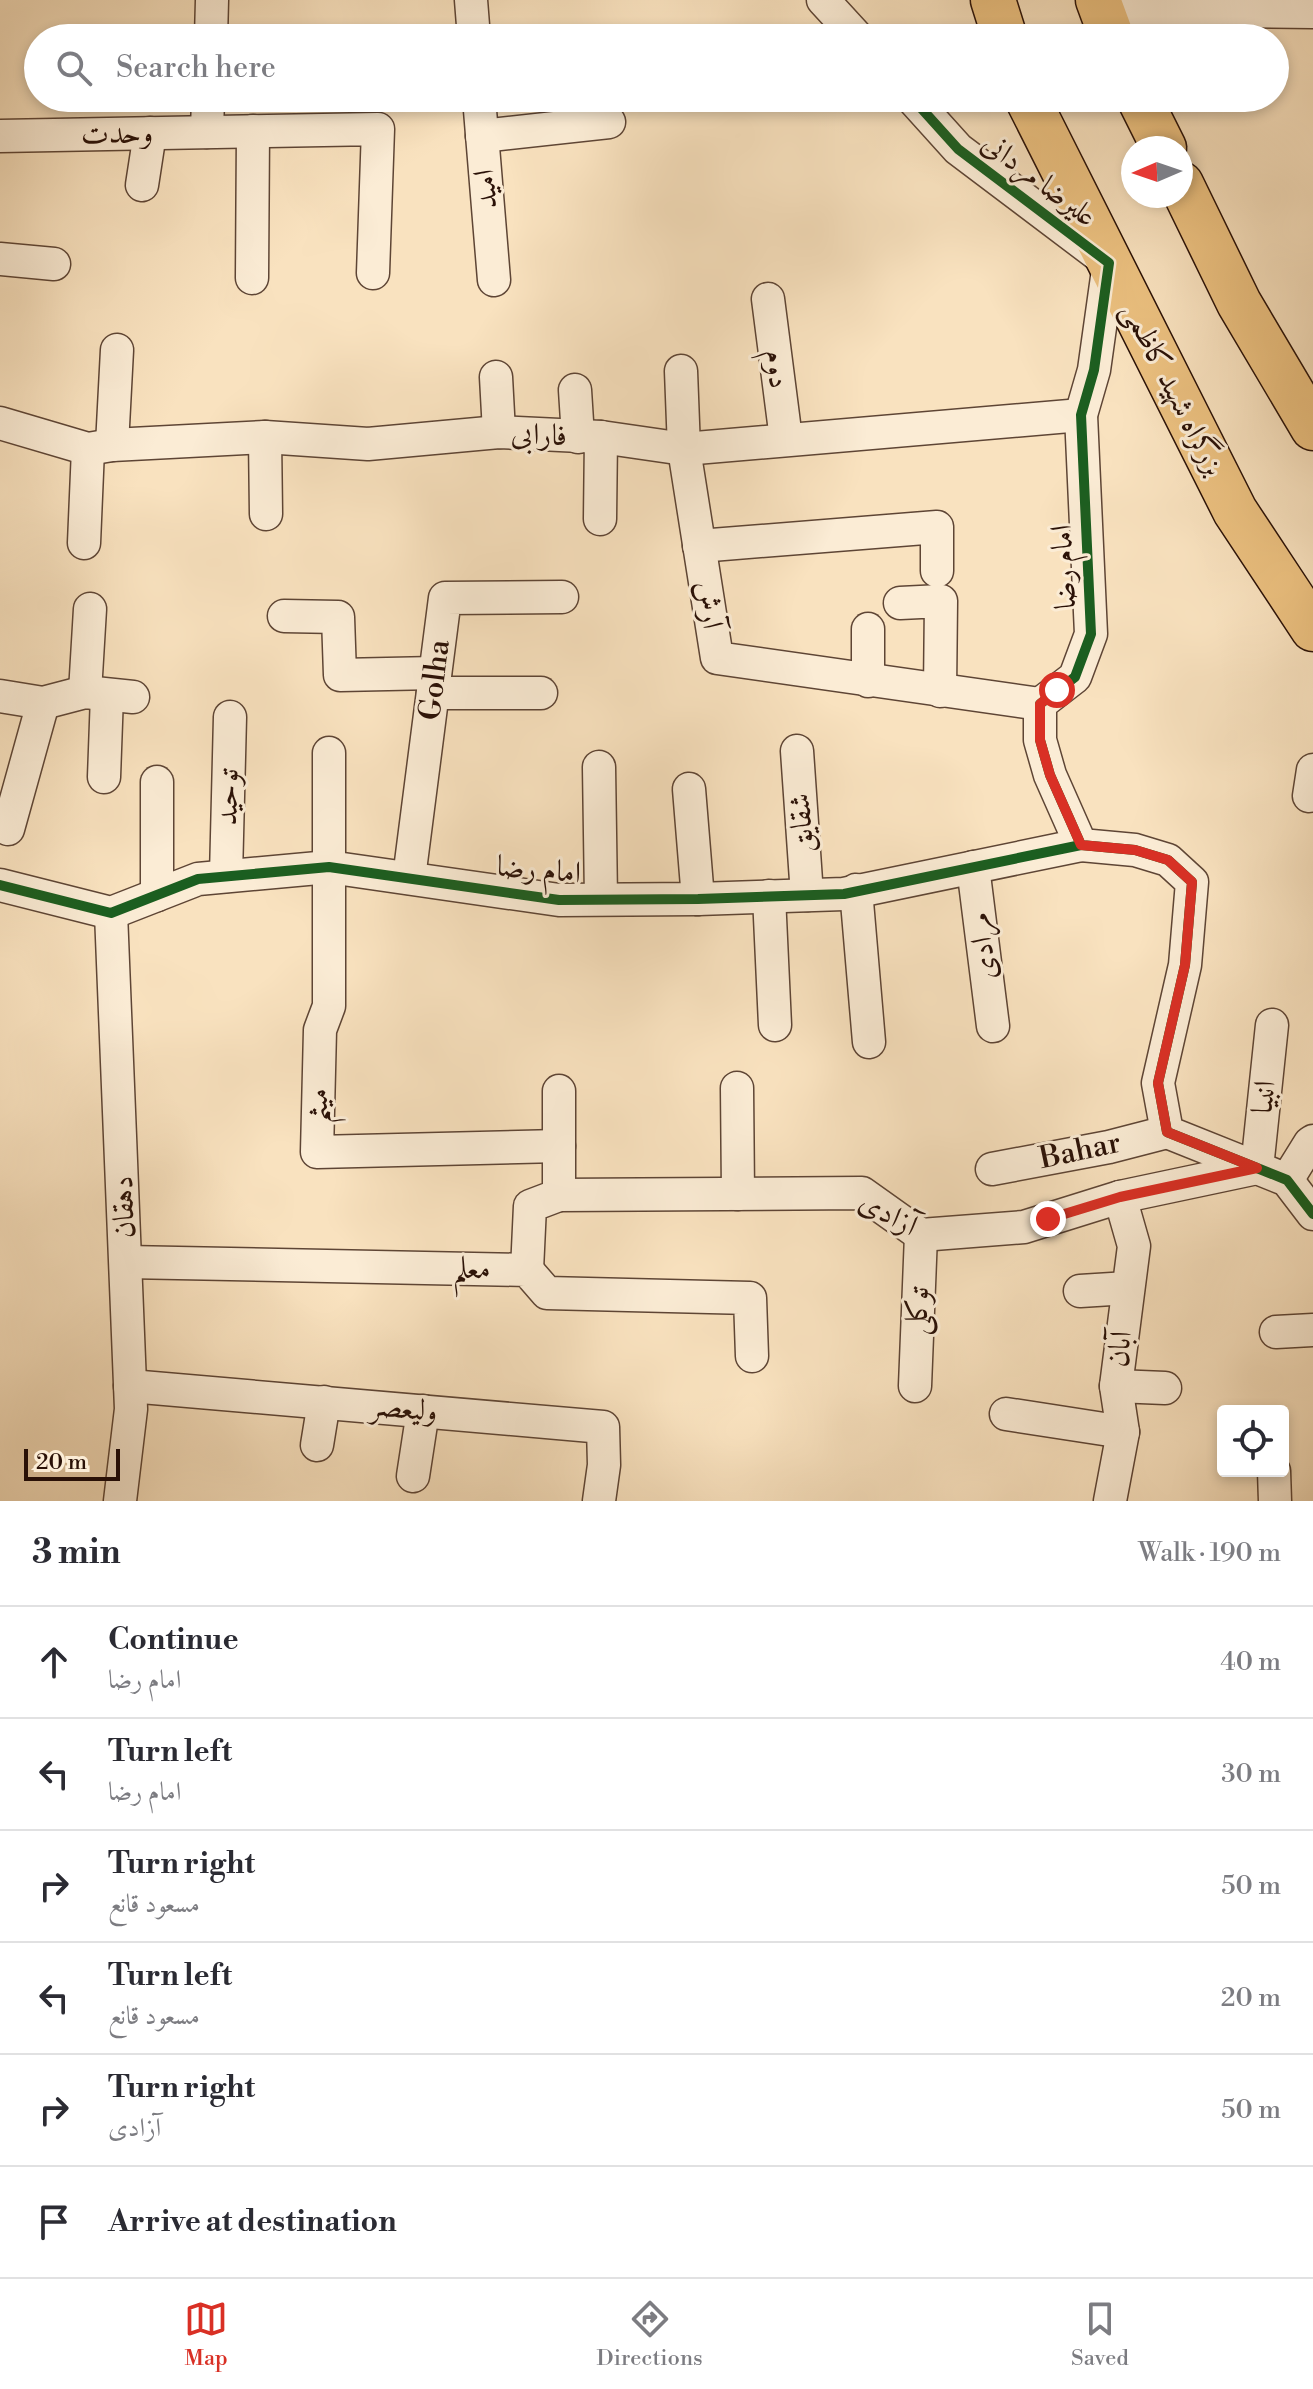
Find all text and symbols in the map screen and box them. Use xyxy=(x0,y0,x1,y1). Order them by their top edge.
search box xyxy=(24,24,1289,112)
icon: search xyxy=(52,46,96,90)
text: Search here xyxy=(116,49,276,87)
street label: وحدت xyxy=(81,114,153,154)
street label: علیرضا مردانی xyxy=(973,124,1104,236)
north arrow xyxy=(1121,136,1193,208)
street label: امید xyxy=(465,168,507,210)
street label: بزرگراه شهید کاظمی xyxy=(1113,295,1235,482)
street label: دوم xyxy=(750,347,798,391)
street label: فارابی xyxy=(510,415,568,456)
street label: امام رضا xyxy=(1043,523,1091,610)
street label: آرش xyxy=(686,578,732,635)
street label: Golha xyxy=(411,637,459,722)
route start xyxy=(1039,672,1075,708)
street label: توحید xyxy=(209,768,248,826)
street label: شقایق xyxy=(781,792,823,854)
street label: امام رضا xyxy=(495,847,583,899)
street label: مرادی xyxy=(960,910,1007,982)
street label: انبیا xyxy=(1243,1079,1285,1115)
street label: میثم xyxy=(299,1088,346,1124)
street label: Bahar xyxy=(1035,1124,1124,1178)
street label: دهقان xyxy=(104,1175,144,1239)
street label: آزادی xyxy=(852,1183,927,1247)
route end xyxy=(1030,1201,1066,1237)
street label: معلم xyxy=(453,1250,491,1298)
street label: توکلی xyxy=(898,1286,940,1336)
street label: آبان xyxy=(1099,1326,1141,1369)
street label: ولیعصر xyxy=(366,1387,439,1431)
map controls xyxy=(1217,1405,1289,1477)
button: locate xyxy=(1217,1405,1289,1477)
scale bar xyxy=(24,1445,120,1481)
text: 20 m xyxy=(36,1449,87,1476)
text: 3 min xyxy=(32,1532,121,1574)
text: Walk · 190 m xyxy=(1138,1537,1281,1569)
text: Continue xyxy=(108,1621,239,1659)
icon: ahead xyxy=(32,1640,76,1684)
text: 40 m xyxy=(1220,1646,1281,1678)
text: امام رضا xyxy=(108,1664,181,1696)
text: Turn left xyxy=(108,1733,232,1771)
icon: left xyxy=(32,1752,76,1796)
text: 30 m xyxy=(1221,1758,1281,1790)
text: امام رضا xyxy=(108,1776,181,1808)
text: Turn right xyxy=(108,1845,255,1883)
icon: right xyxy=(32,1864,76,1908)
text: 50 m xyxy=(1221,1870,1281,1902)
text: مسعود قانع xyxy=(108,1888,200,1920)
text: Turn left xyxy=(108,1957,232,1995)
icon: left xyxy=(32,1976,76,2020)
text: 20 m xyxy=(1221,1982,1281,2014)
text: مسعود قانع xyxy=(108,2000,200,2032)
text: Turn right xyxy=(108,2069,255,2107)
icon: right xyxy=(32,2088,76,2132)
text: 50 m xyxy=(1221,2094,1281,2126)
text: آزادی xyxy=(108,2112,161,2144)
icon: arrive xyxy=(32,2200,76,2244)
text: Arrive at destination xyxy=(108,2203,397,2241)
tab: Map xyxy=(184,2297,228,2372)
tab: Directions xyxy=(597,2297,703,2372)
tab: Saved xyxy=(1071,2297,1129,2372)

